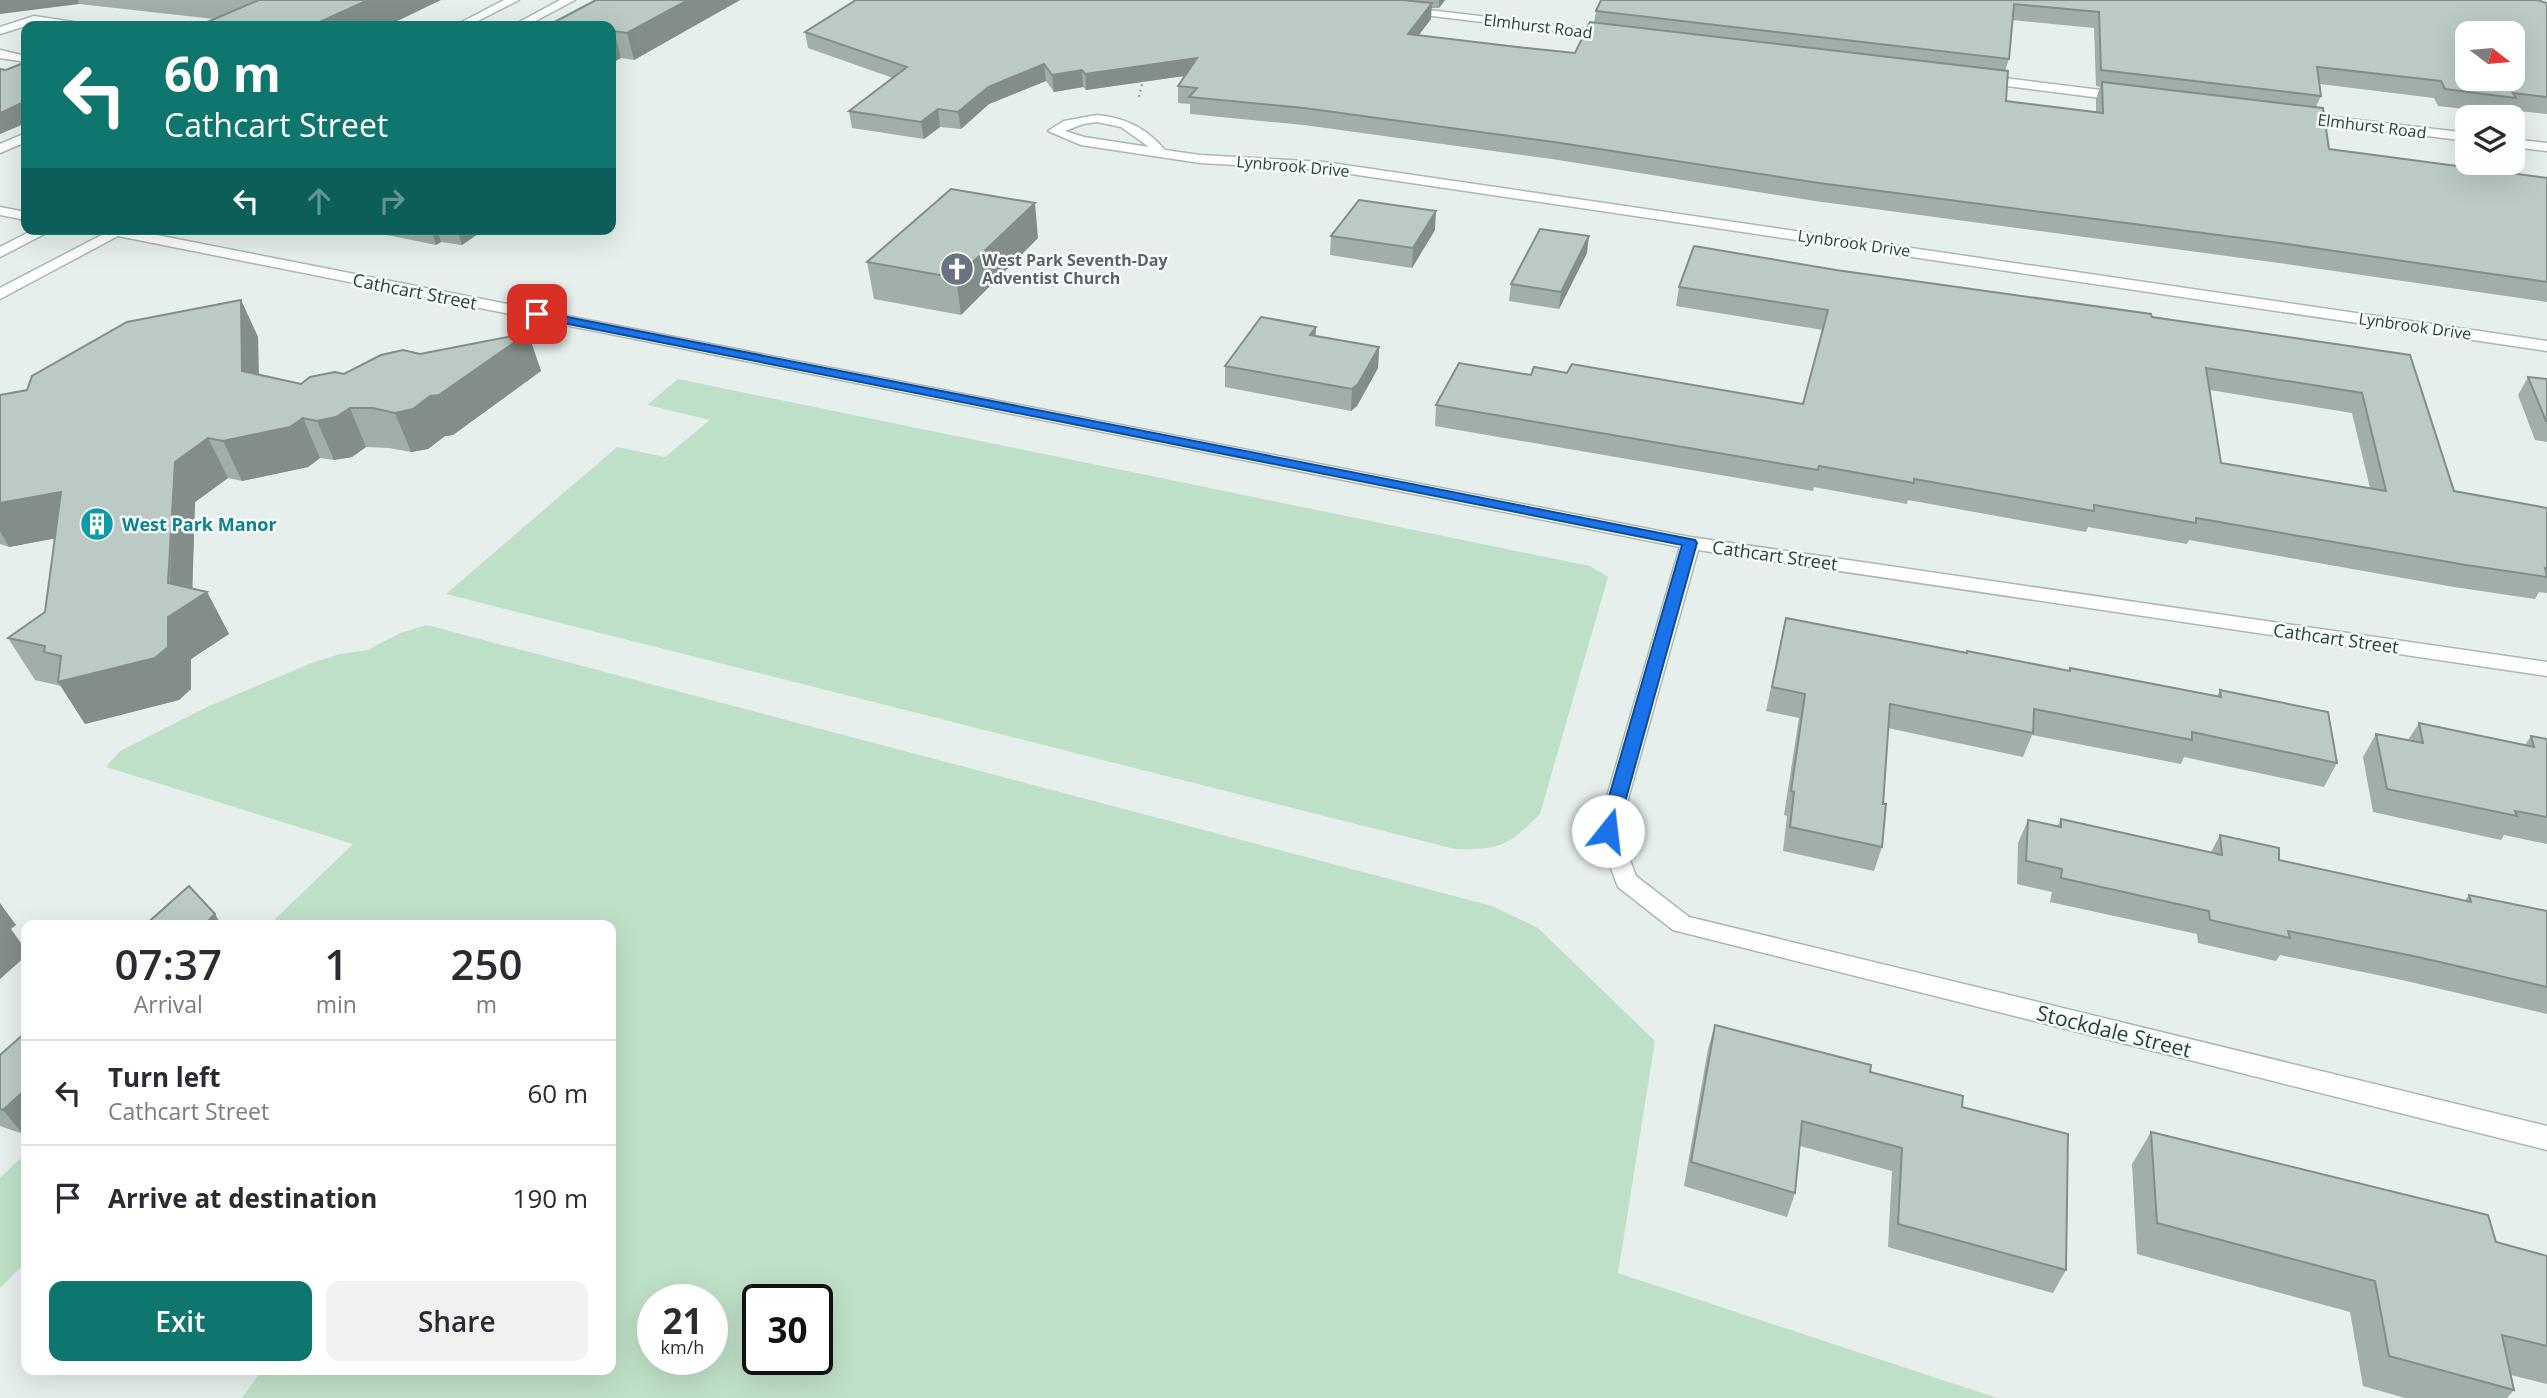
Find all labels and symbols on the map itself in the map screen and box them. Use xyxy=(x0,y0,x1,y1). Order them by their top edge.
street label: Elmhurst Road xyxy=(1482,8,1594,44)
north arrow xyxy=(2455,21,2525,91)
street label: Elmhurst Road xyxy=(2316,108,2428,144)
street label: Lynbrook Drive xyxy=(1236,150,1351,182)
street label: Lynbrook Drive xyxy=(1796,224,1912,262)
place label: West Park Seventh-Day Adventist Church xyxy=(982,249,1168,289)
church icon: West Park Seventh-Day Adventist Church xyxy=(938,250,976,288)
street label: Cathcart Street xyxy=(351,267,479,315)
pin xyxy=(507,284,567,344)
street label: Lynbrook Drive xyxy=(2357,307,2473,345)
building icon: West Park Manor xyxy=(78,505,116,543)
place label: West Park Manor xyxy=(122,512,277,536)
street label: Cathcart Street xyxy=(1711,534,1839,576)
street label: Cathcart Street xyxy=(2272,617,2400,659)
position arrow xyxy=(1571,794,1645,868)
street label: Stockdale Street xyxy=(2034,998,2194,1064)
speed limit sign: 30 xyxy=(742,1284,833,1375)

